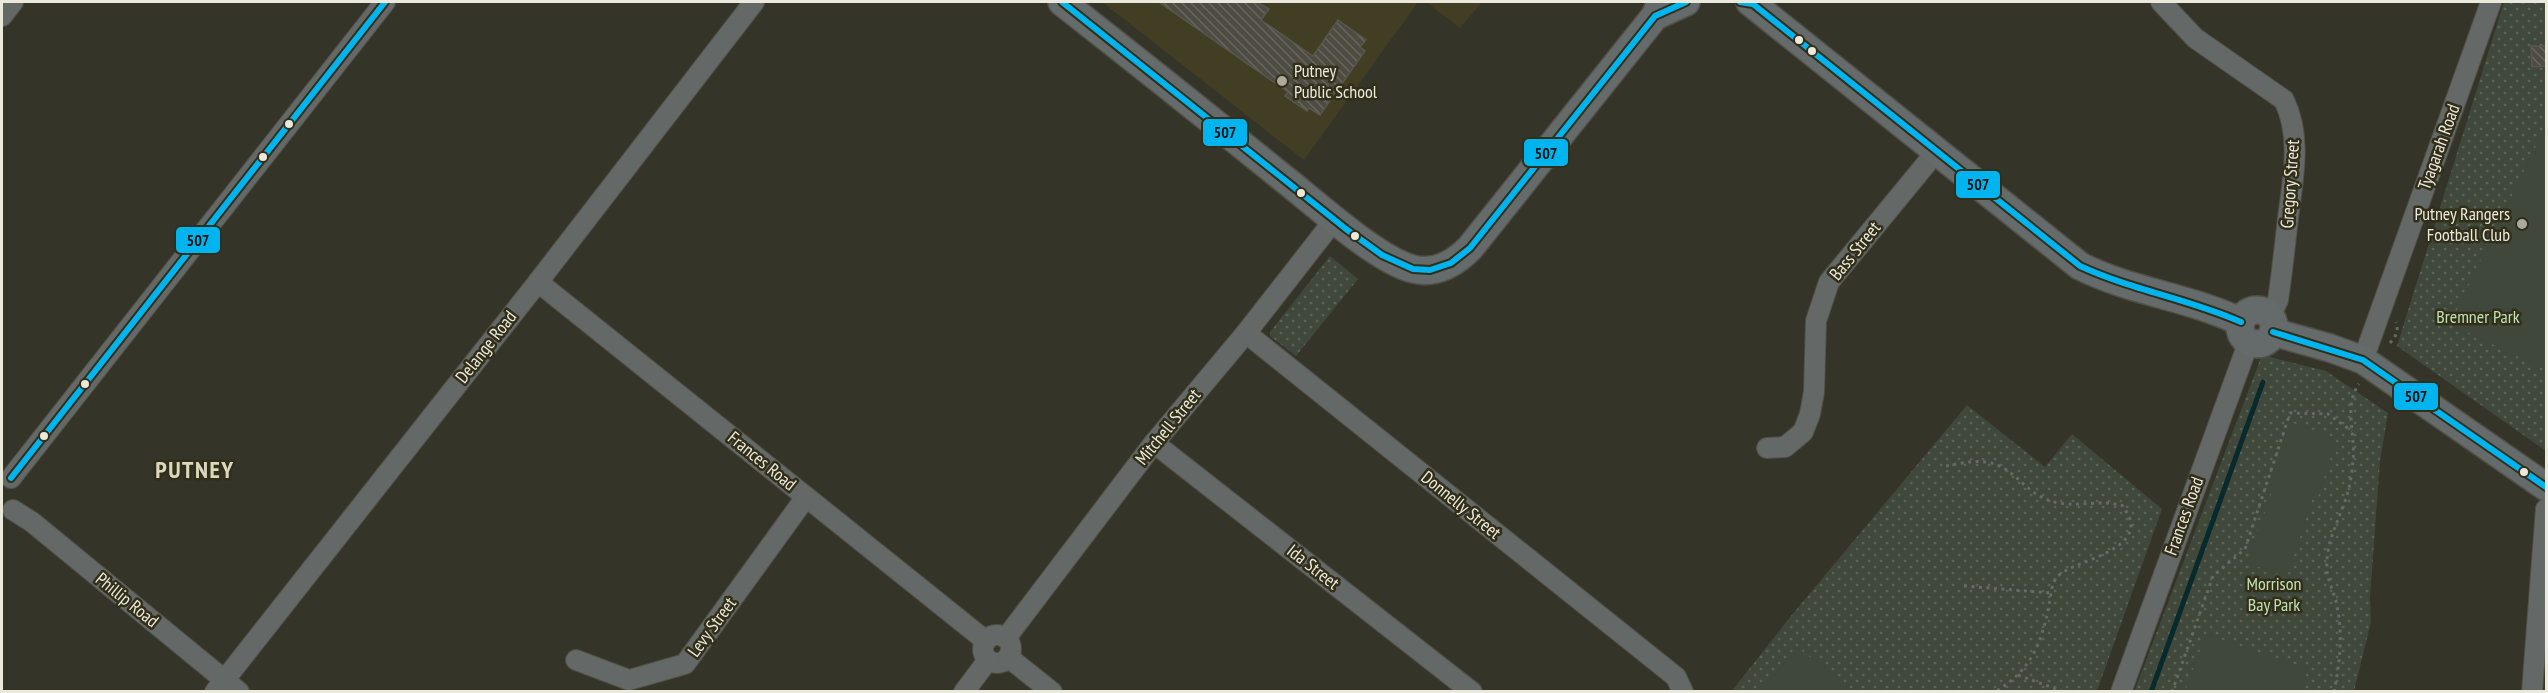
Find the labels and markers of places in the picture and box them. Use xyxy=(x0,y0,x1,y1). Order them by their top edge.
unlabelled marker xyxy=(1793,34,1805,46)
unlabelled marker xyxy=(1806,45,1818,57)
place label: Putney Public School xyxy=(1294,59,1378,103)
marker: Putney Public School xyxy=(1275,74,1289,88)
unlabelled marker xyxy=(283,118,295,130)
unlabelled marker xyxy=(257,151,269,163)
unlabelled marker xyxy=(1295,187,1307,199)
place label: Putney Rangers Football Club xyxy=(2415,202,2510,246)
marker: Putney Rangers Football Club xyxy=(2515,217,2529,231)
unlabelled marker xyxy=(1349,230,1361,242)
unlabelled marker xyxy=(79,378,91,390)
unlabelled marker xyxy=(38,430,50,442)
unlabelled marker xyxy=(2518,466,2530,478)

